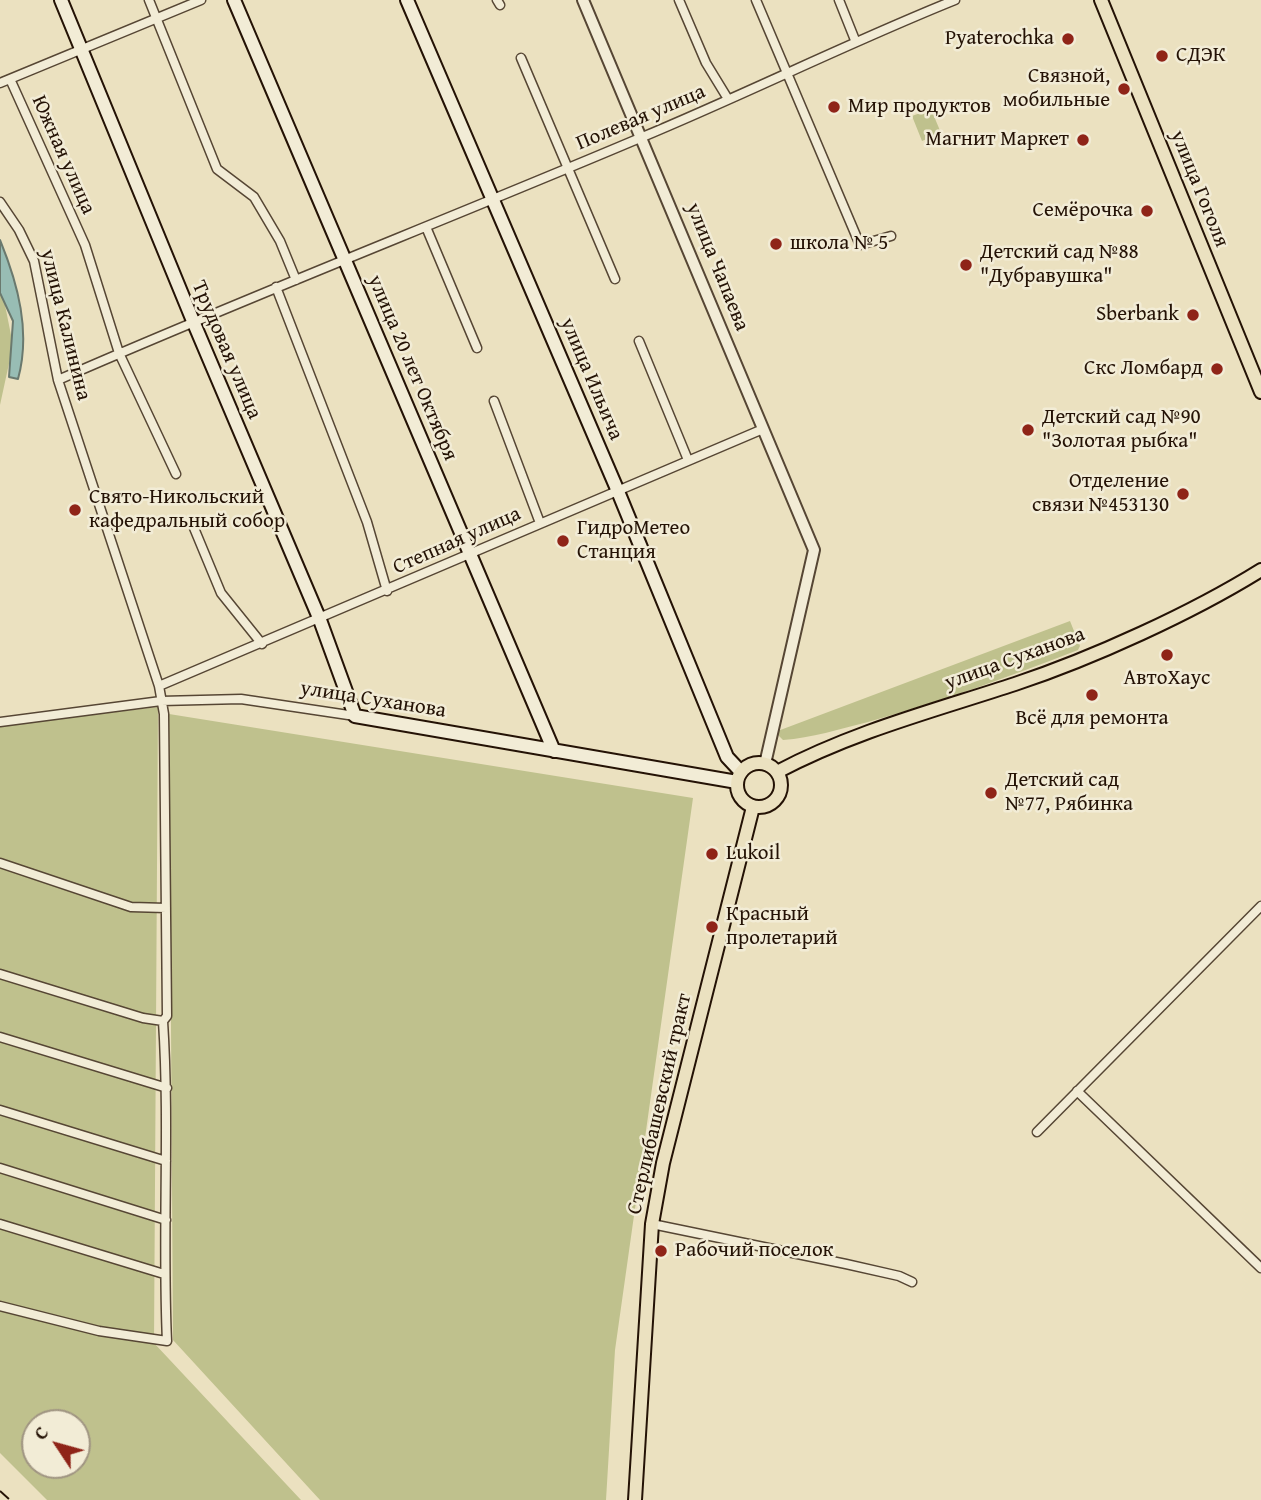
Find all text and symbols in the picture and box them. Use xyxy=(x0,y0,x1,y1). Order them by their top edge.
place label: Pyaterochka xyxy=(945,26,1054,52)
marker: Pyaterochka xyxy=(1060,31,1076,47)
place label: СДЭК xyxy=(1176,43,1226,69)
marker: СДЭК xyxy=(1154,48,1170,64)
place label: Связной, мобильные xyxy=(1003,64,1110,114)
street label: Полевая улица xyxy=(573,79,709,157)
marker: Связной, мобильные xyxy=(1116,81,1132,97)
street label: Южная улица xyxy=(26,92,100,218)
place label: Мир продуктов xyxy=(848,94,991,120)
marker: Мир продуктов xyxy=(826,99,842,115)
place label: Магнит Маркет xyxy=(925,127,1069,153)
street label: улица Гоголя xyxy=(1164,127,1234,251)
marker: Магнит Маркет xyxy=(1075,132,1091,148)
place label: Семёрочка xyxy=(1033,198,1133,224)
street label: улица Чапаева xyxy=(680,199,754,335)
marker: Семёрочка xyxy=(1139,203,1155,219)
place label: школа № 5 xyxy=(790,231,888,257)
marker: школа № 5 xyxy=(768,236,784,252)
place label: Детский сад №88 "Дубравушка" xyxy=(980,240,1139,290)
street label: улица Калинина xyxy=(34,247,96,403)
marker: Детский сад №88 "Дубравушка" xyxy=(958,257,974,273)
street label: улица 20 лет Октября xyxy=(361,271,463,465)
street label: Трудовая улица xyxy=(185,277,267,423)
place label: Sberbank xyxy=(1096,302,1179,328)
marker: Sberbank xyxy=(1185,307,1201,323)
street label: улица Ильича xyxy=(554,314,628,444)
place label: Скс Ломбард xyxy=(1084,356,1203,382)
marker: Скс Ломбард xyxy=(1209,361,1225,377)
place label: Детский сад №90 "Золотая рыбка" xyxy=(1042,405,1201,455)
marker: Детский сад №90 "Золотая рыбка" xyxy=(1020,422,1036,438)
place label: Отделение связи №453130 xyxy=(1032,469,1169,519)
place label: Свято-Никольский кафедральный собор xyxy=(89,485,285,535)
marker: Отделение связи №453130 xyxy=(1175,486,1191,502)
marker: Свято-Никольский кафедральный собор xyxy=(67,502,83,518)
street label: Степная улица xyxy=(389,502,525,580)
place label: ГидроМетео Станция xyxy=(577,516,690,566)
marker: ГидроМетео Станция xyxy=(555,533,571,549)
street label: улица Суханова xyxy=(942,622,1088,696)
marker: АвтоХаус xyxy=(1159,647,1175,663)
place label: АвтоХаус xyxy=(1124,666,1210,692)
street label: улица Суханова xyxy=(298,676,448,724)
marker: Всё для ремонта xyxy=(1084,687,1100,703)
place label: Всё для ремонта xyxy=(1015,706,1169,732)
place label: Детский сад №77, Рябинка xyxy=(1005,768,1133,818)
marker: Детский сад №77, Рябинка xyxy=(983,785,999,801)
place label: Lukoil xyxy=(726,841,780,867)
marker: Lukoil xyxy=(704,846,720,862)
place label: Красный пролетарий xyxy=(726,902,838,952)
marker: Красный пролетарий xyxy=(704,919,720,935)
street label: Стерлибашевский тракт xyxy=(622,991,698,1217)
place label: Рабочий поселок xyxy=(675,1238,834,1264)
marker: Рабочий поселок xyxy=(653,1243,669,1259)
north arrow xyxy=(21,1409,91,1479)
text: С xyxy=(26,1420,55,1445)

